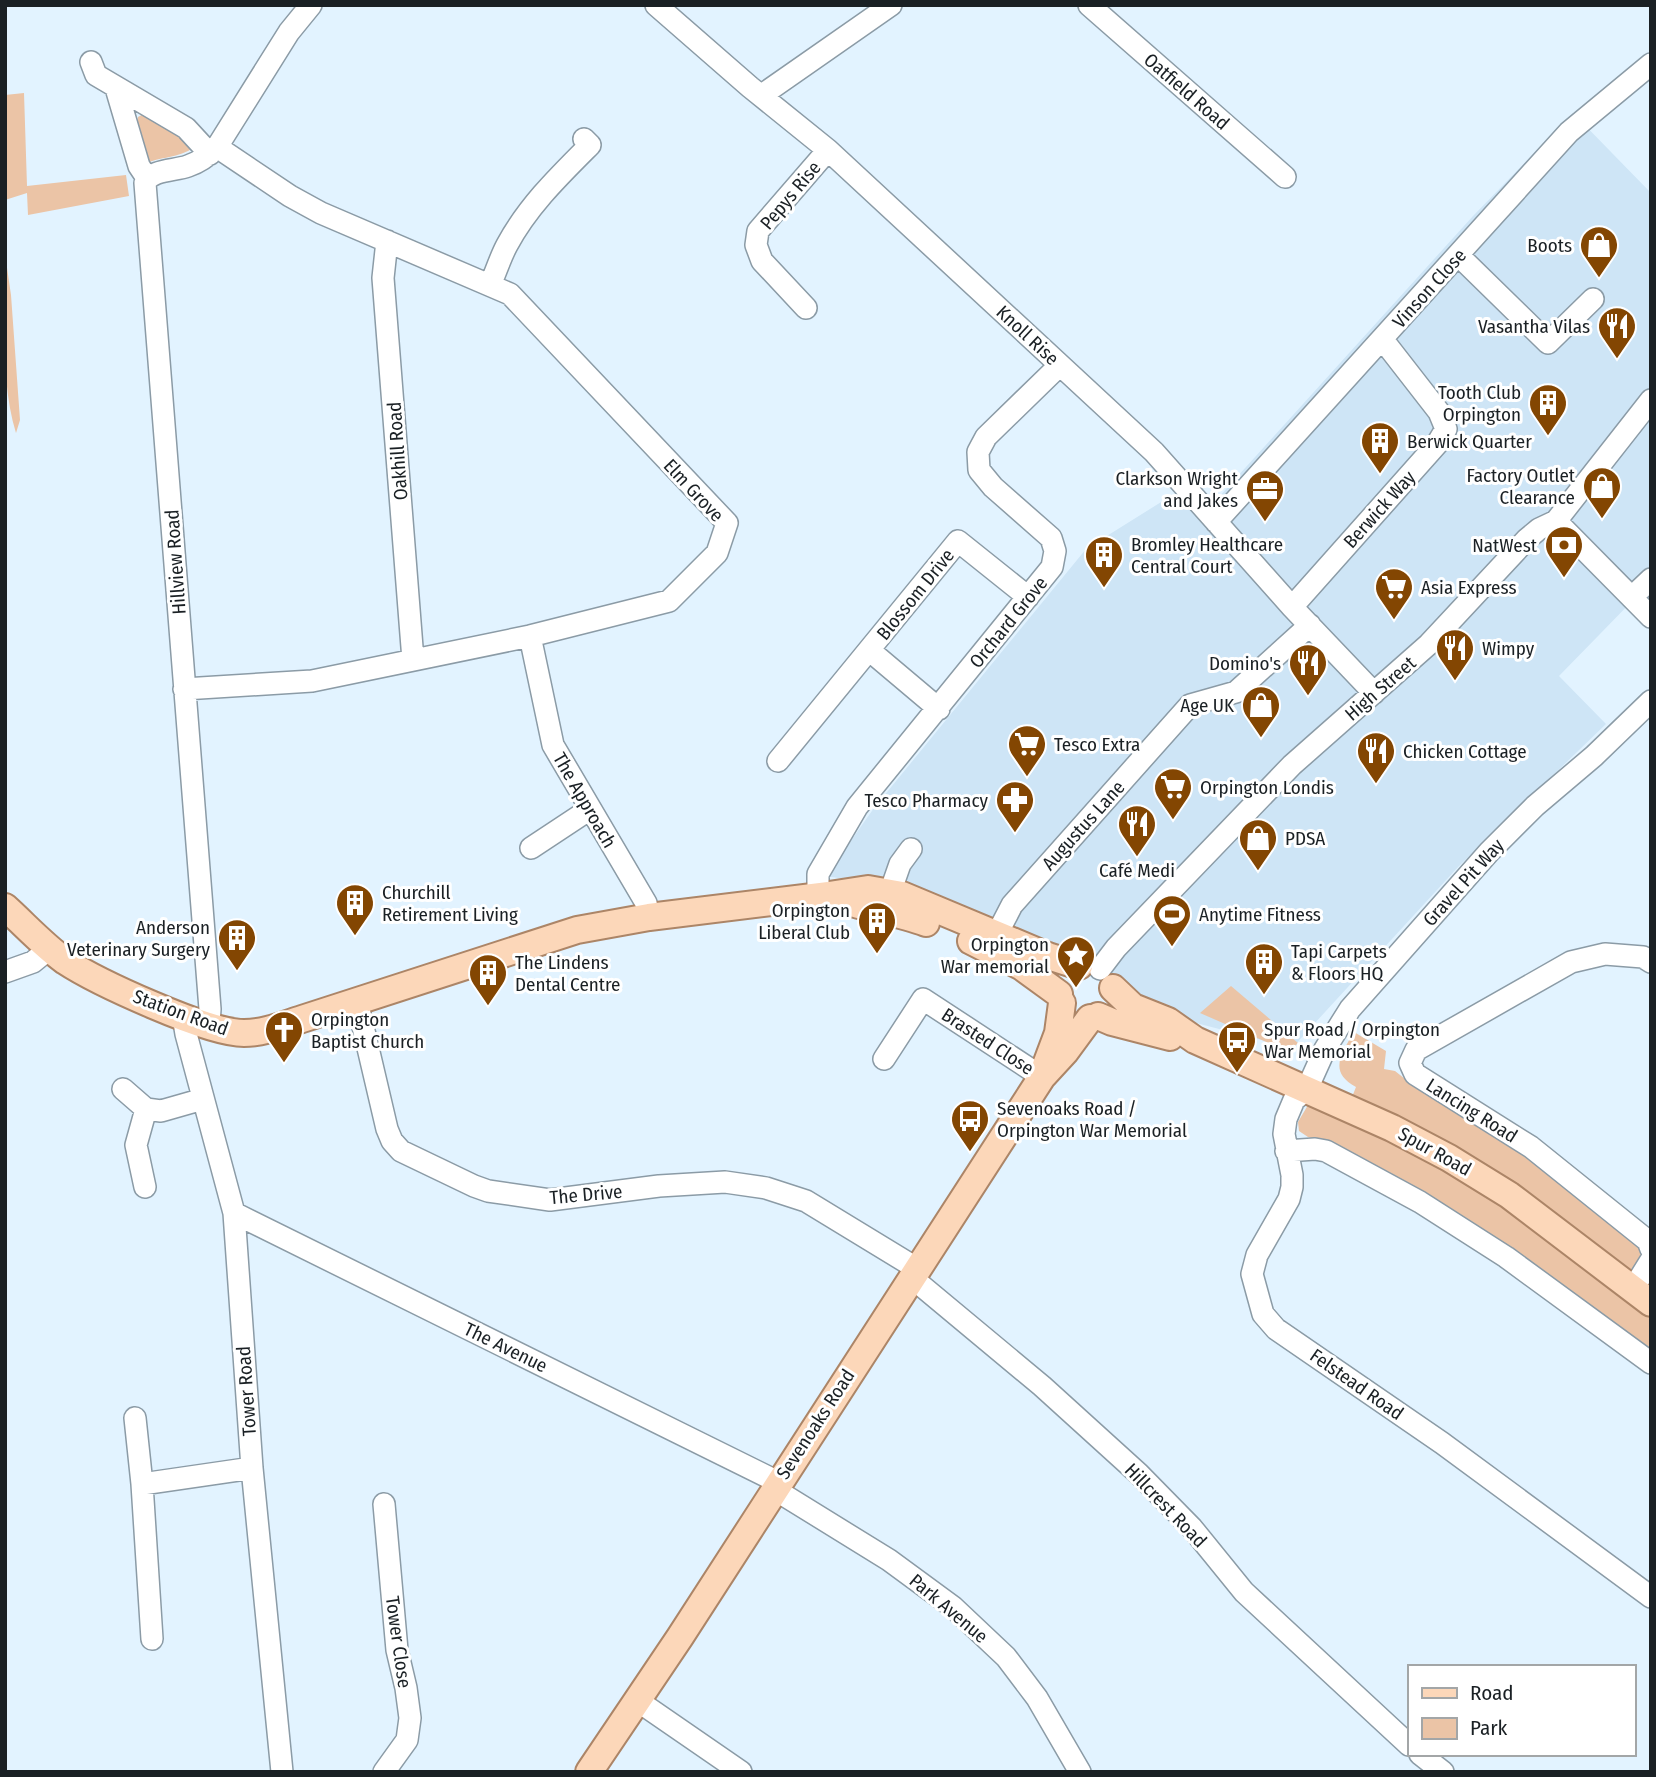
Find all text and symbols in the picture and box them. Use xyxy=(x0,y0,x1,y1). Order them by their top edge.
street label: Oatfield Road xyxy=(1139,48,1234,135)
street label: Pepys Rise xyxy=(755,156,826,234)
shop icon: Boots xyxy=(1578,224,1620,279)
place label: Boots xyxy=(1527,234,1572,257)
street label: Vinson Close xyxy=(1388,244,1471,333)
street label: Knoll Rise xyxy=(992,301,1064,370)
restaurant icon: Vasantha Vilas xyxy=(1596,305,1638,360)
place label: Vasantha Vilas xyxy=(1478,315,1590,338)
place label: Tooth Club Orpington xyxy=(1438,381,1521,426)
building icon: Tooth Club Orpington xyxy=(1527,382,1569,437)
street label: Oakhill Road xyxy=(383,401,412,501)
building icon: Berwick Quarter xyxy=(1359,420,1401,475)
place label: Berwick Quarter xyxy=(1407,430,1532,453)
street label: Elm Grove xyxy=(659,454,728,527)
place label: Factory Outlet Clearance xyxy=(1466,464,1576,509)
street label: Berwick Way xyxy=(1339,465,1420,553)
shop icon: Factory Outlet Clearance xyxy=(1581,465,1623,520)
place label: Clarkson Wright and Jakes xyxy=(1116,467,1239,512)
office icon: Clarkson Wright and Jakes xyxy=(1244,468,1286,523)
street label: Hillview Road xyxy=(160,509,191,615)
bank icon: NatWest xyxy=(1543,524,1585,579)
place label: Bromley Healthcare Central Court xyxy=(1131,533,1283,578)
building icon: Bromley Healthcare Central Court xyxy=(1083,534,1125,589)
place label: NatWest xyxy=(1472,534,1538,557)
street label: Blossom Drive xyxy=(872,544,959,645)
supermarket icon: Asia Express xyxy=(1373,566,1415,621)
street label: Orchard Grove xyxy=(965,572,1052,673)
place label: Asia Express xyxy=(1421,576,1517,599)
restaurant icon: Wimpy xyxy=(1434,627,1476,682)
place label: Wimpy xyxy=(1482,637,1535,660)
restaurant icon: Domino's xyxy=(1287,642,1329,697)
street label: High Street xyxy=(1340,651,1421,725)
place label: Domino's xyxy=(1209,652,1281,675)
shop icon: Age UK xyxy=(1240,684,1282,739)
place label: Age UK xyxy=(1180,694,1235,717)
supermarket icon: Tesco Extra xyxy=(1006,723,1048,778)
restaurant icon: Chicken Cottage xyxy=(1355,730,1397,785)
place label: Tesco Extra xyxy=(1054,733,1140,756)
place label: Chicken Cottage xyxy=(1403,740,1527,763)
street label: The Approach xyxy=(548,748,621,852)
supermarket icon: Orpington Londis xyxy=(1152,766,1194,821)
street label: Augustus Lane xyxy=(1037,776,1130,875)
place label: Orpington Londis xyxy=(1200,776,1334,799)
pharmacy icon: Tesco Pharmacy xyxy=(994,779,1036,834)
place label: Tesco Pharmacy xyxy=(864,789,989,812)
restaurant icon: Café Medi xyxy=(1116,803,1158,858)
shop icon: PDSA xyxy=(1237,817,1279,872)
place label: PDSA xyxy=(1285,827,1325,850)
street label: Gravel Pit Way xyxy=(1418,833,1509,931)
place label: Café Medi xyxy=(1099,859,1175,882)
place label: Churchill Retirement Living xyxy=(382,881,518,926)
building icon: Churchill Retirement Living xyxy=(334,882,376,937)
sports icon: Anytime Fitness xyxy=(1151,893,1193,948)
place label: Orpington Liberal Club xyxy=(758,899,850,944)
building icon: Orpington Liberal Club xyxy=(856,900,898,955)
place label: Anytime Fitness xyxy=(1199,903,1321,926)
place label: Anderson Veterinary Surgery xyxy=(67,916,211,961)
building icon: Anderson Veterinary Surgery xyxy=(216,917,258,972)
place label: Orpington War memorial xyxy=(941,933,1049,978)
place icon: Orpington War memorial xyxy=(1055,934,1097,989)
place label: Tapi Carpets & Floors HQ xyxy=(1291,940,1387,985)
building icon: Tapi Carpets & Floors HQ xyxy=(1243,941,1285,996)
place label: The Lindens Dental Centre xyxy=(515,951,621,996)
building icon: The Lindens Dental Centre xyxy=(467,952,509,1007)
street label: Station Road xyxy=(130,985,232,1040)
street label: Brasted Close xyxy=(937,1003,1038,1080)
place label: Orpington Baptist Church xyxy=(311,1008,424,1053)
church icon: Orpington Baptist Church xyxy=(263,1009,305,1064)
place label: Spur Road / Orpington War Memorial xyxy=(1264,1018,1440,1063)
bus stop icon: Spur Road / Orpington War Memorial xyxy=(1216,1019,1258,1074)
street label: Lancing Road xyxy=(1422,1073,1522,1148)
place label: Sevenoaks Road / Orpington War Memorial xyxy=(997,1097,1187,1142)
bus stop icon: Sevenoaks Road / Orpington War Memorial xyxy=(949,1098,991,1153)
street label: Spur Road xyxy=(1394,1122,1475,1181)
street label: The Drive xyxy=(549,1180,623,1209)
street label: The Avenue xyxy=(460,1317,551,1377)
street label: Felstead Road xyxy=(1306,1344,1408,1425)
street label: Tower Road xyxy=(232,1345,261,1437)
street label: Sevenoaks Road xyxy=(771,1365,859,1484)
street label: Hillcrest Road xyxy=(1120,1458,1211,1552)
street label: Park Avenue xyxy=(905,1569,993,1648)
street label: Tower Close xyxy=(381,1595,416,1690)
legend xyxy=(1408,1665,1635,1756)
text: Road xyxy=(1470,1680,1514,1706)
text: Park xyxy=(1470,1715,1508,1741)

